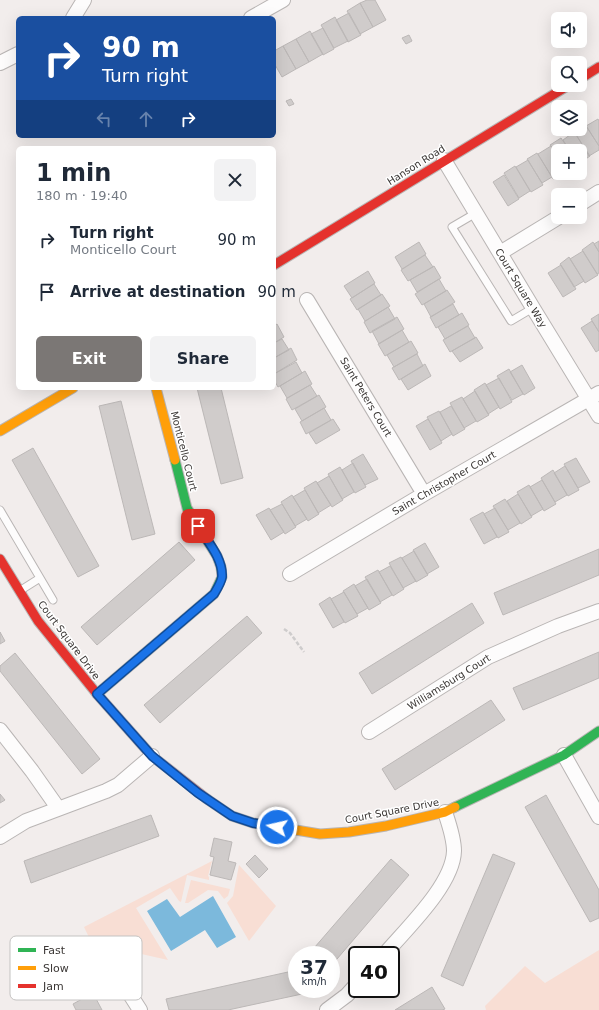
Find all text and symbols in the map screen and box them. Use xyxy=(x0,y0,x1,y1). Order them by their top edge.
map controls xyxy=(551,12,587,224)
button: sound xyxy=(551,12,587,48)
text: 90 m xyxy=(102,31,180,64)
icon: right xyxy=(36,32,88,84)
button: search xyxy=(551,56,587,92)
text: Turn right xyxy=(102,65,188,86)
button: layers xyxy=(551,100,587,136)
icon: left xyxy=(93,108,115,130)
icon: ahead xyxy=(135,108,157,130)
icon: right xyxy=(177,108,199,130)
street label: Hanson Road xyxy=(385,143,447,187)
button: + xyxy=(551,144,587,180)
text: 1 min xyxy=(36,159,111,187)
button: close xyxy=(214,159,256,201)
text: 180 m · 19:40 xyxy=(36,188,127,203)
button: − xyxy=(551,188,587,224)
text: Turn right xyxy=(70,224,154,242)
icon: right xyxy=(36,229,58,251)
text: 90 m xyxy=(218,231,256,249)
text: Monticello Court xyxy=(70,242,176,257)
street label: Court Square Way xyxy=(493,246,549,330)
icon: arrive xyxy=(36,281,58,303)
text: Arrive at destination xyxy=(70,283,245,301)
text: 90 m xyxy=(257,283,296,301)
button: Exit xyxy=(36,336,142,382)
button: Share xyxy=(150,336,256,382)
street label: Saint Peters Court xyxy=(338,355,394,439)
street label: Monticello Court xyxy=(169,410,199,492)
street label: Saint Christopher Court xyxy=(390,449,498,517)
pin xyxy=(181,509,215,543)
icon: arrive xyxy=(187,515,209,537)
street label: Court Square Drive xyxy=(36,598,102,682)
street label: Williamsburg Court xyxy=(406,652,492,712)
street label: Court Square Drive xyxy=(344,796,440,826)
position arrow xyxy=(256,806,298,848)
legend xyxy=(10,936,142,1000)
text: Fast xyxy=(43,944,66,957)
speed limit sign: 40 xyxy=(348,946,400,998)
text: 37 xyxy=(300,955,328,979)
text: Slow xyxy=(43,962,69,975)
text: km/h xyxy=(301,976,327,987)
text: Jam xyxy=(42,980,64,993)

